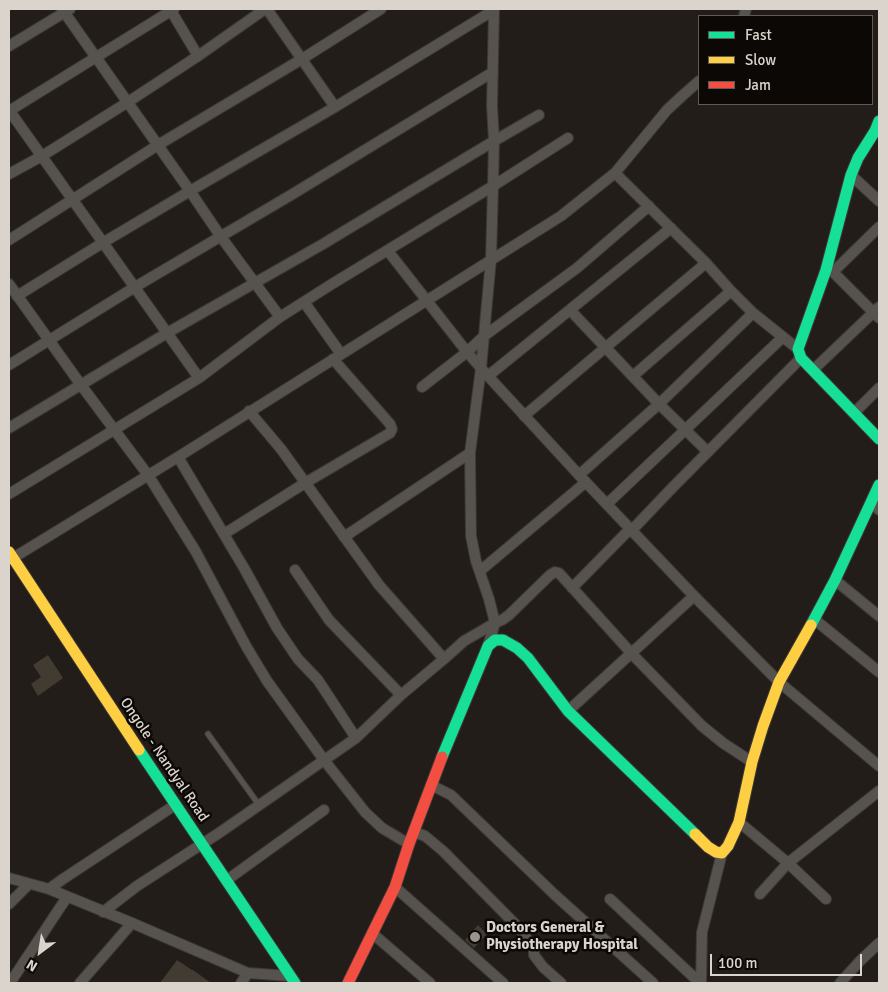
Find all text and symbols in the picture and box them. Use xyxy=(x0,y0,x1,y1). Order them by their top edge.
legend xyxy=(698,15,873,105)
text: Fast xyxy=(745,26,772,44)
text: Slow xyxy=(745,51,776,69)
text: Jam xyxy=(745,76,771,94)
street label: Ongole - Nandyal Road xyxy=(116,695,212,825)
place label: Doctors General & Physiotherapy Hospital xyxy=(486,919,638,954)
north arrow xyxy=(15,927,65,977)
marker: Doctors General & Physiotherapy Hospital xyxy=(468,930,482,944)
scale bar xyxy=(713,944,866,976)
text: 100 m xyxy=(718,954,758,972)
text: N xyxy=(23,955,41,975)

